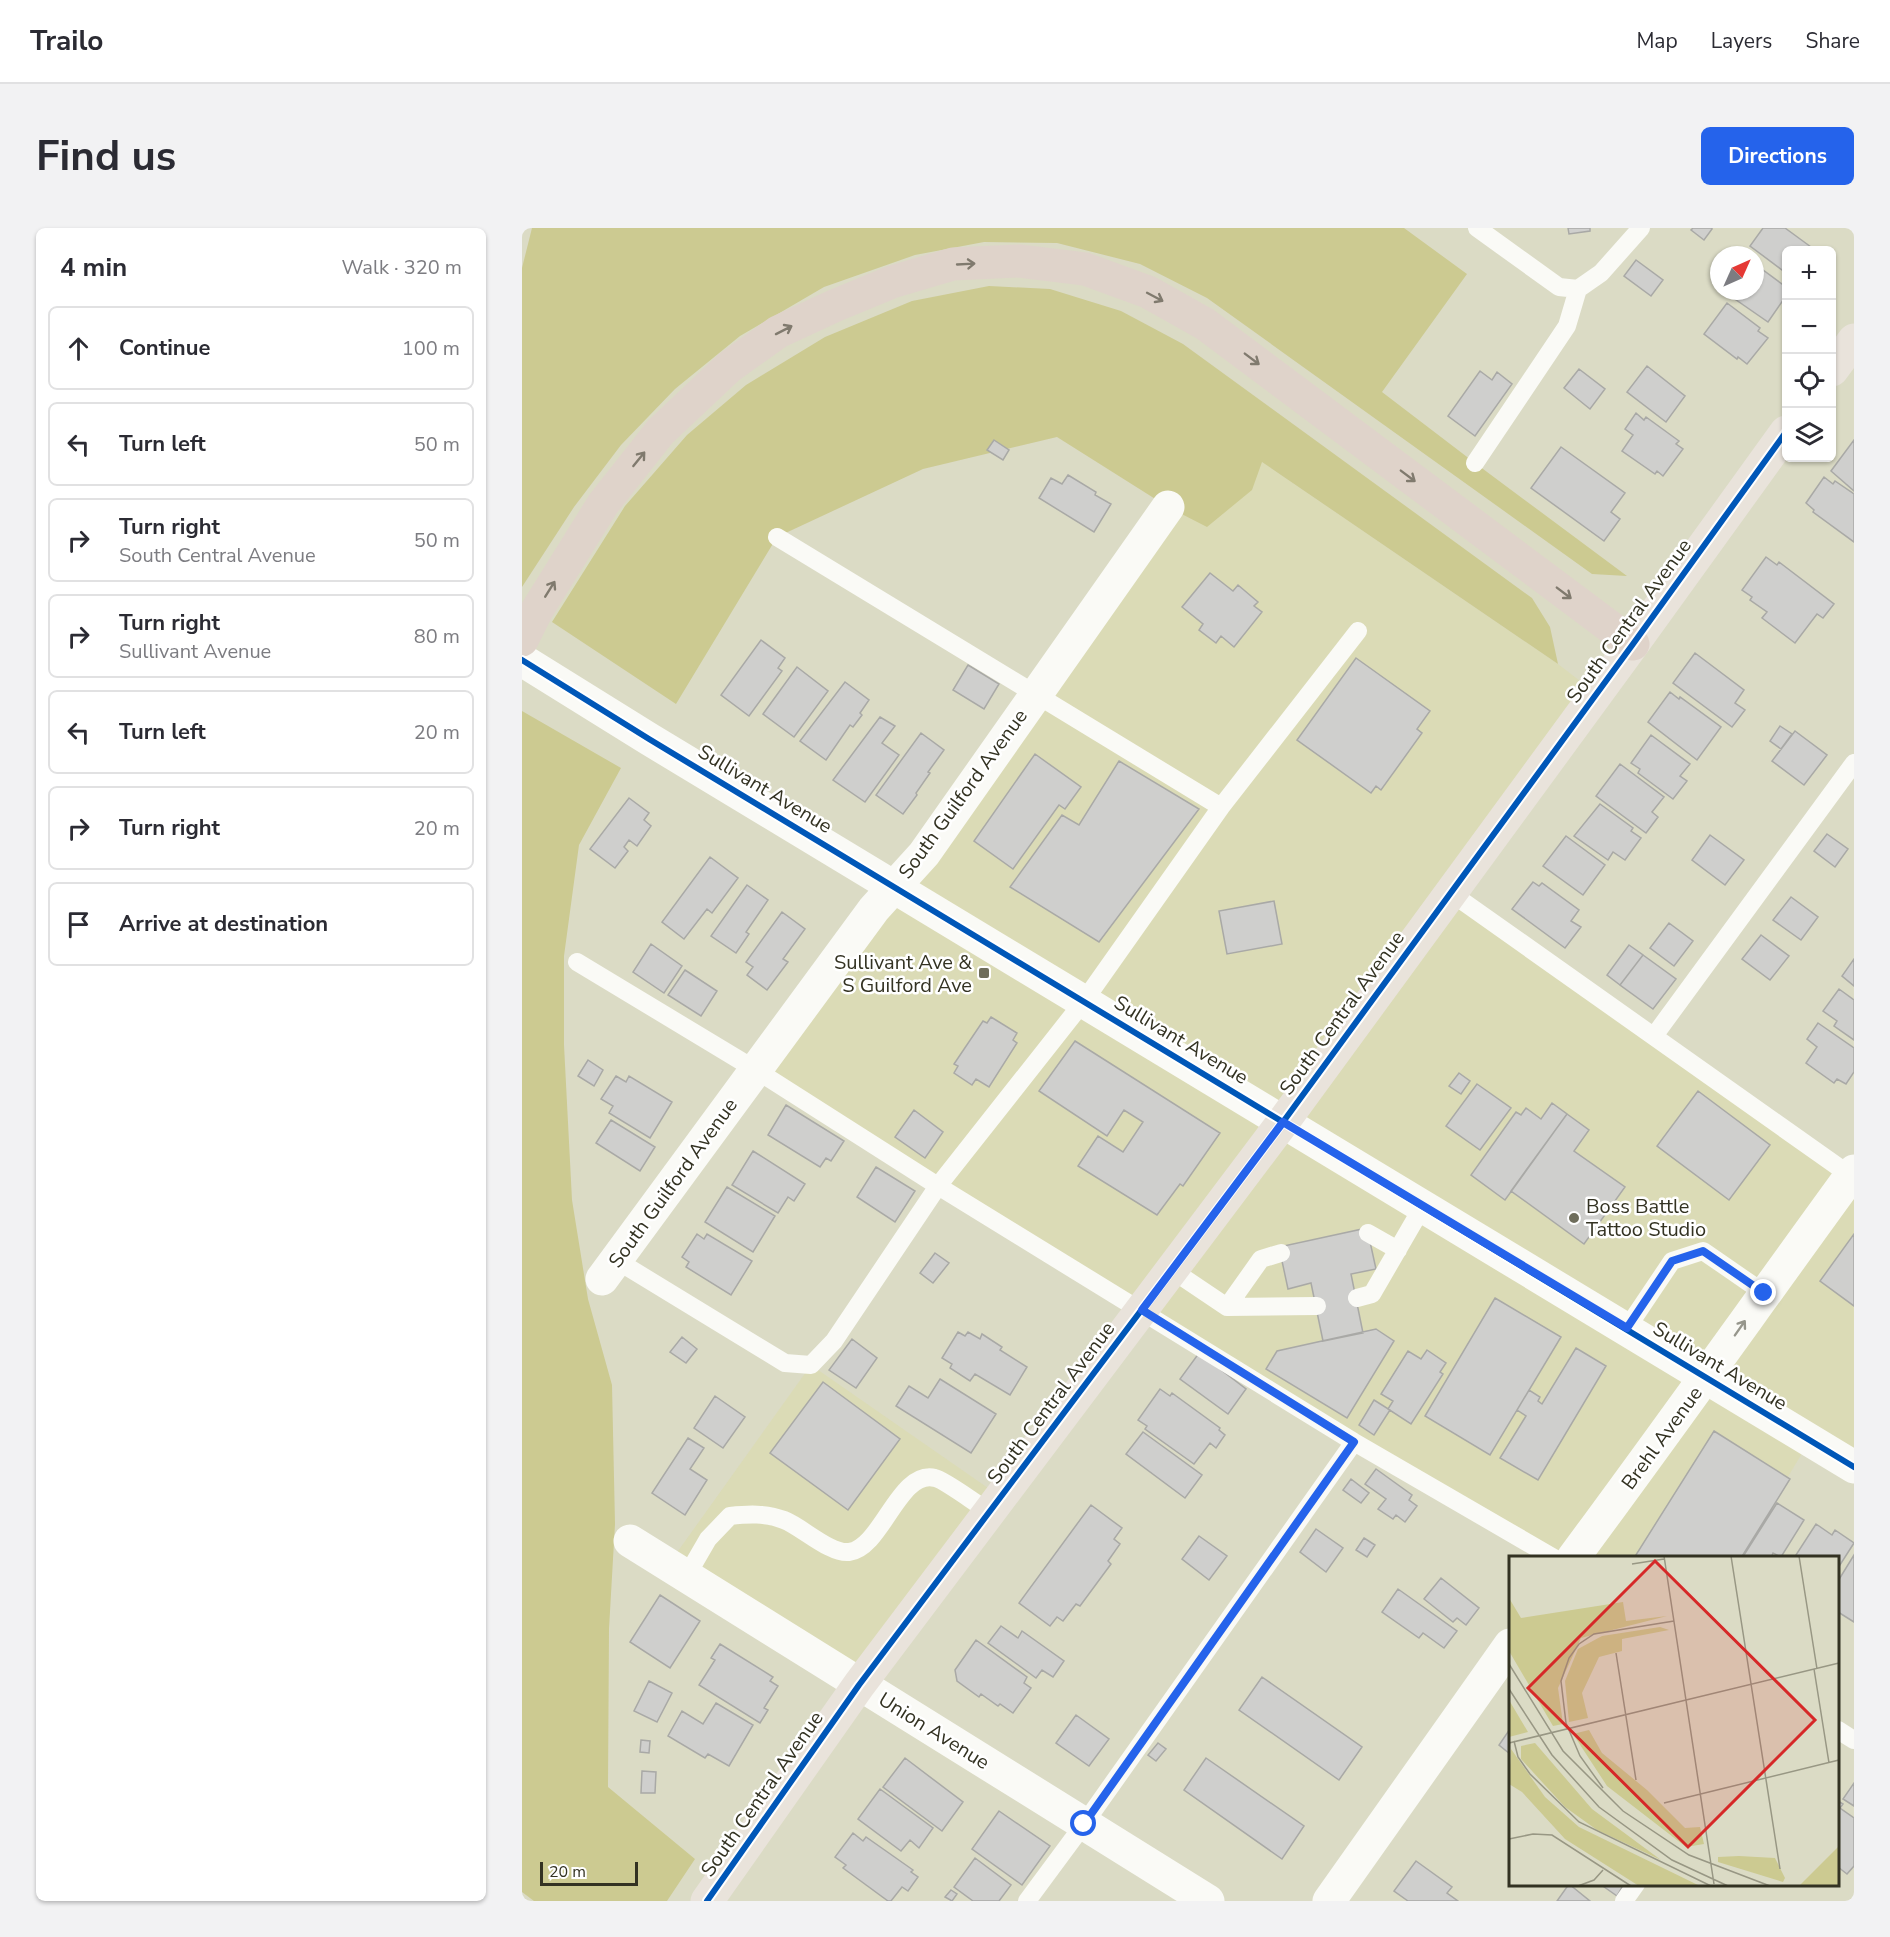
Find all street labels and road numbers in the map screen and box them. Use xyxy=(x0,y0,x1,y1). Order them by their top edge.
street label: South Central Avenue xyxy=(1560,534,1698,708)
street label: South Guilford Avenue xyxy=(892,704,1034,884)
street label: Sullivant Avenue xyxy=(693,738,837,840)
street label: South Central Avenue xyxy=(1273,926,1411,1100)
street label: Sullivant Avenue xyxy=(1109,989,1253,1091)
street label: South Guilford Avenue xyxy=(602,1093,744,1273)
street label: Sullivant Avenue xyxy=(1648,1315,1792,1417)
street label: South Central Avenue xyxy=(981,1316,1121,1490)
street label: Brehl Avenue xyxy=(1615,1381,1709,1495)
street label: Union Avenue xyxy=(873,1686,995,1776)
street label: South Central Avenue xyxy=(695,1706,829,1882)

